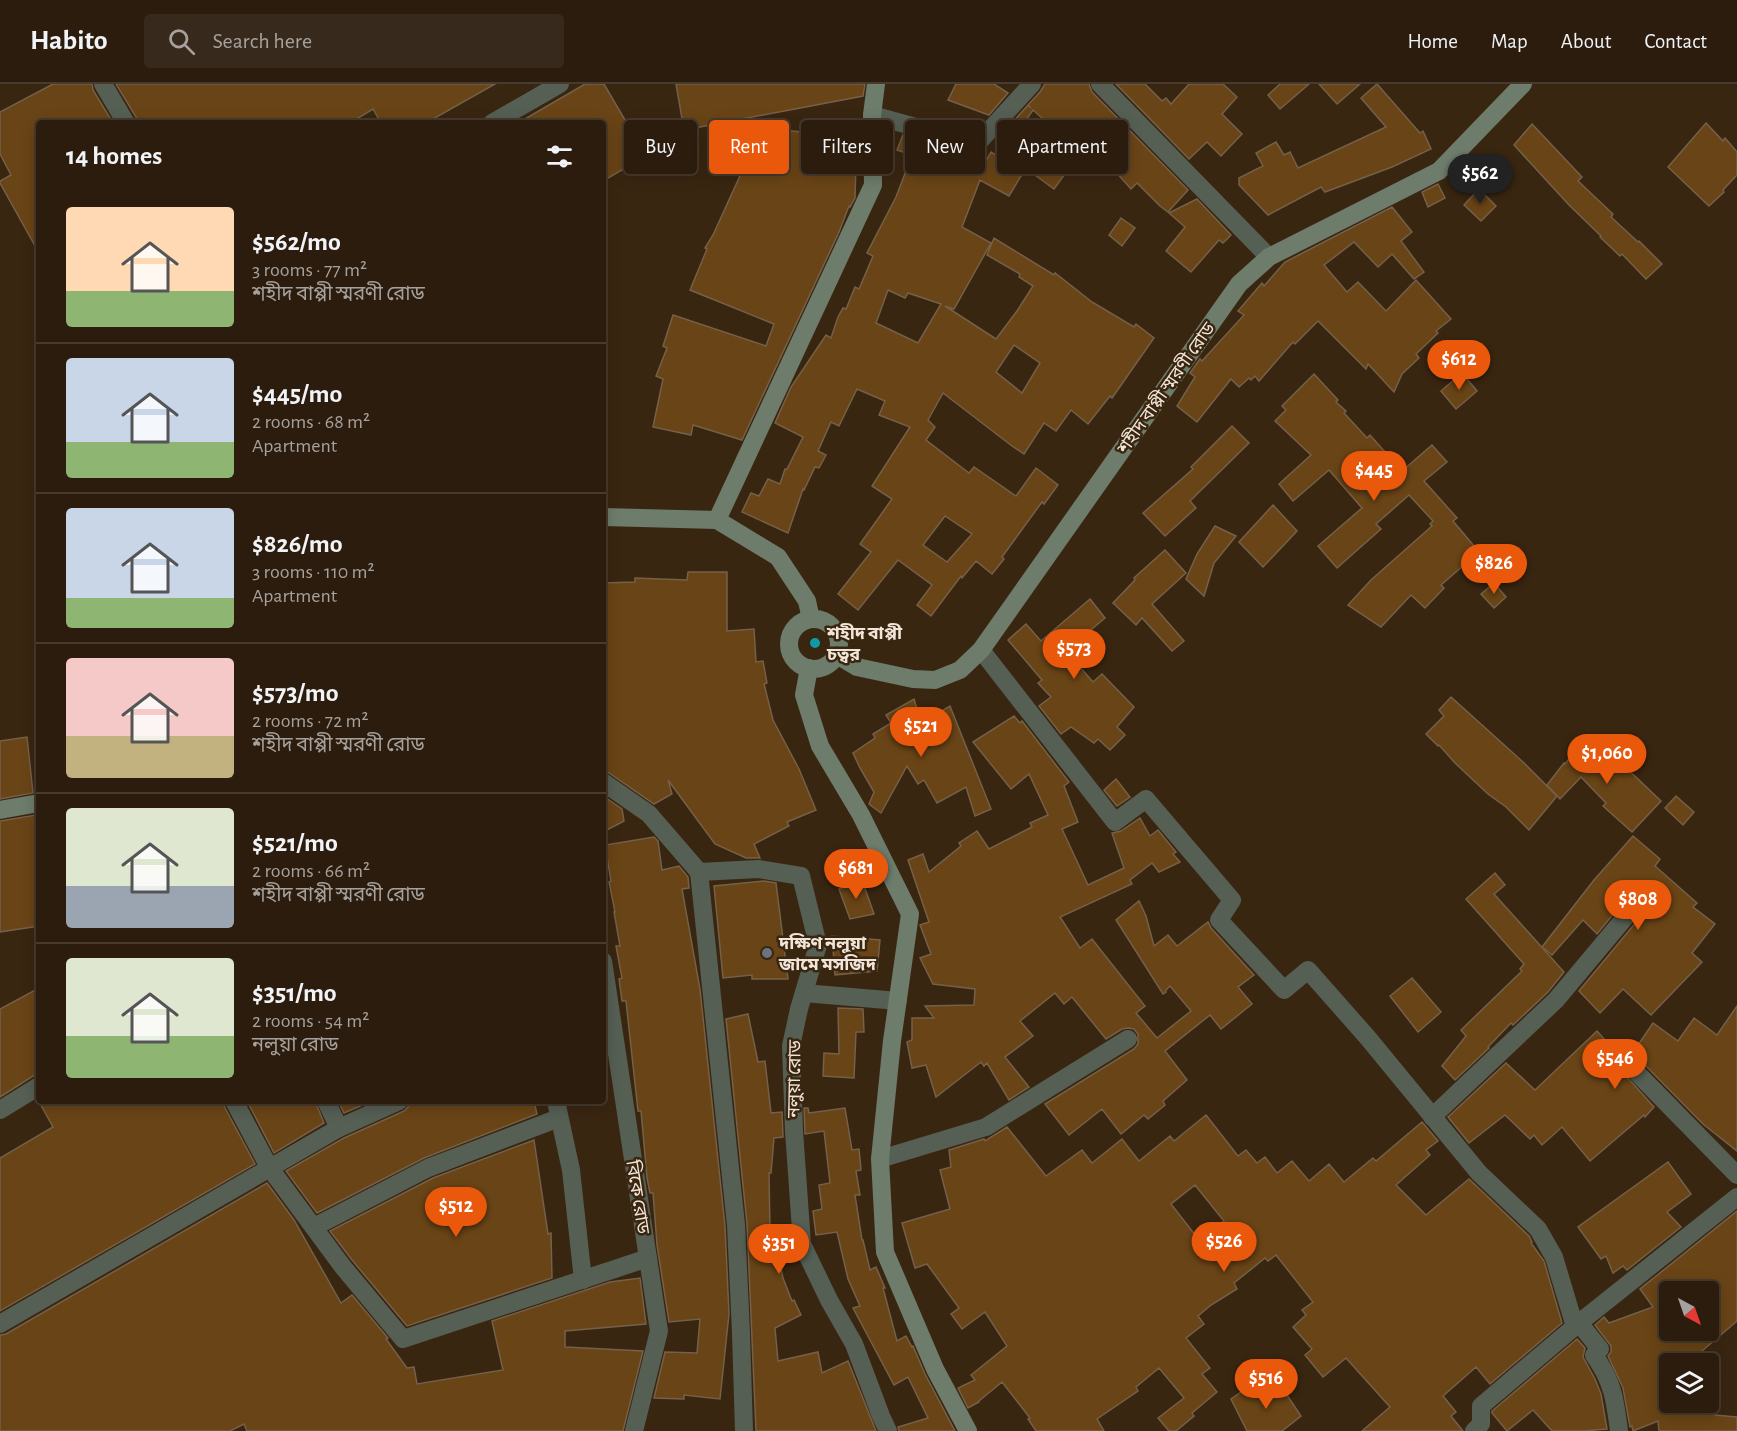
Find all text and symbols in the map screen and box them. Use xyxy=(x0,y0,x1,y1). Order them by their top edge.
search box xyxy=(144,14,564,68)
icon: search xyxy=(165,25,198,58)
text: Habito xyxy=(30,27,108,55)
text: Search here xyxy=(213,30,312,52)
text: Home xyxy=(1407,31,1458,52)
text: Map xyxy=(1491,31,1528,52)
text: About xyxy=(1561,31,1611,52)
text: Contact xyxy=(1644,31,1707,52)
chip: Buy xyxy=(624,120,697,174)
chip: Rent xyxy=(709,120,789,174)
chip: Filters xyxy=(801,120,893,174)
chip: New xyxy=(905,120,985,174)
chip: Apartment xyxy=(997,120,1128,174)
icon: filters xyxy=(543,140,576,173)
text: 14 homes xyxy=(66,143,162,169)
pin: $562 xyxy=(1444,154,1516,205)
text: $562 xyxy=(1462,163,1498,183)
text: $562/mo xyxy=(252,229,341,255)
icon: home xyxy=(114,231,186,303)
text: 3 rooms · 77 m² xyxy=(252,260,367,280)
text: শহীদ বাপ্পী স্মরণী রোড xyxy=(252,284,425,304)
street label: শহীদ বাপ্পী স্মরণী রোড xyxy=(1113,318,1219,458)
pin: $612 xyxy=(1423,340,1495,391)
text: $612 xyxy=(1441,349,1477,369)
text: $445/mo xyxy=(252,381,342,407)
icon: home xyxy=(114,382,186,454)
text: 2 rooms · 68 m² xyxy=(252,412,370,432)
text: Apartment xyxy=(252,436,337,456)
pin: $445 xyxy=(1338,451,1410,502)
text: $445 xyxy=(1355,460,1393,480)
text: $826/mo xyxy=(252,531,343,557)
icon: home xyxy=(114,532,186,604)
pin: $826 xyxy=(1458,544,1530,595)
text: $826 xyxy=(1475,553,1513,573)
text: 3 rooms · 110 m² xyxy=(252,562,375,582)
text: Apartment xyxy=(252,586,337,606)
place label: শহীদ বাপ্পী চত্বর xyxy=(826,623,903,664)
pin: $573 xyxy=(1038,629,1110,680)
marker: শহীদ বাপ্পী চত্বর xyxy=(808,636,822,650)
text: $573 xyxy=(1057,638,1091,658)
text: $573/mo xyxy=(252,680,339,706)
icon: home xyxy=(114,682,186,754)
pin: $521 xyxy=(885,707,957,758)
text: 2 rooms · 72 m² xyxy=(252,711,369,731)
text: $521 xyxy=(904,716,938,736)
pin: $1,060 xyxy=(1558,734,1656,785)
text: শহীদ বাপ্পী স্মরণী রোড xyxy=(252,735,425,755)
text: $1,060 xyxy=(1581,743,1633,763)
text: $521/mo xyxy=(252,830,338,856)
icon: home xyxy=(114,832,186,904)
pin: $681 xyxy=(820,849,892,900)
text: $681 xyxy=(838,858,874,878)
text: 2 rooms · 66 m² xyxy=(252,861,370,881)
pin: $808 xyxy=(1602,880,1674,931)
text: শহীদ বাপ্পী স্মরণী রোড xyxy=(252,885,425,905)
text: $808 xyxy=(1618,889,1658,909)
place label: দক্ষিণ নলুয়া জামে মসজিদ xyxy=(778,933,877,974)
marker: দক্ষিণ নলুয়া জামে মসজিদ xyxy=(760,946,774,960)
text: $351/mo xyxy=(252,980,337,1006)
icon: home xyxy=(114,982,186,1054)
text: 2 rooms · 54 m² xyxy=(252,1011,369,1031)
text: নলুয়া রোড xyxy=(252,1035,339,1055)
pin: $546 xyxy=(1579,1039,1651,1090)
street label: নলুয়া রোড xyxy=(785,1040,806,1119)
text: $546 xyxy=(1596,1048,1634,1068)
street label: বিকে রোড xyxy=(622,1158,654,1235)
pin: $512 xyxy=(420,1187,492,1238)
text: $512 xyxy=(439,1196,473,1216)
pin: $526 xyxy=(1188,1222,1260,1273)
pin: $351 xyxy=(743,1224,815,1275)
text: $526 xyxy=(1206,1231,1242,1251)
text: $351 xyxy=(762,1233,796,1253)
north arrow xyxy=(1659,1281,1719,1341)
map controls xyxy=(1659,1281,1719,1413)
button: layers xyxy=(1659,1353,1719,1413)
pin: $516 xyxy=(1230,1359,1302,1410)
text: $516 xyxy=(1249,1368,1283,1388)

